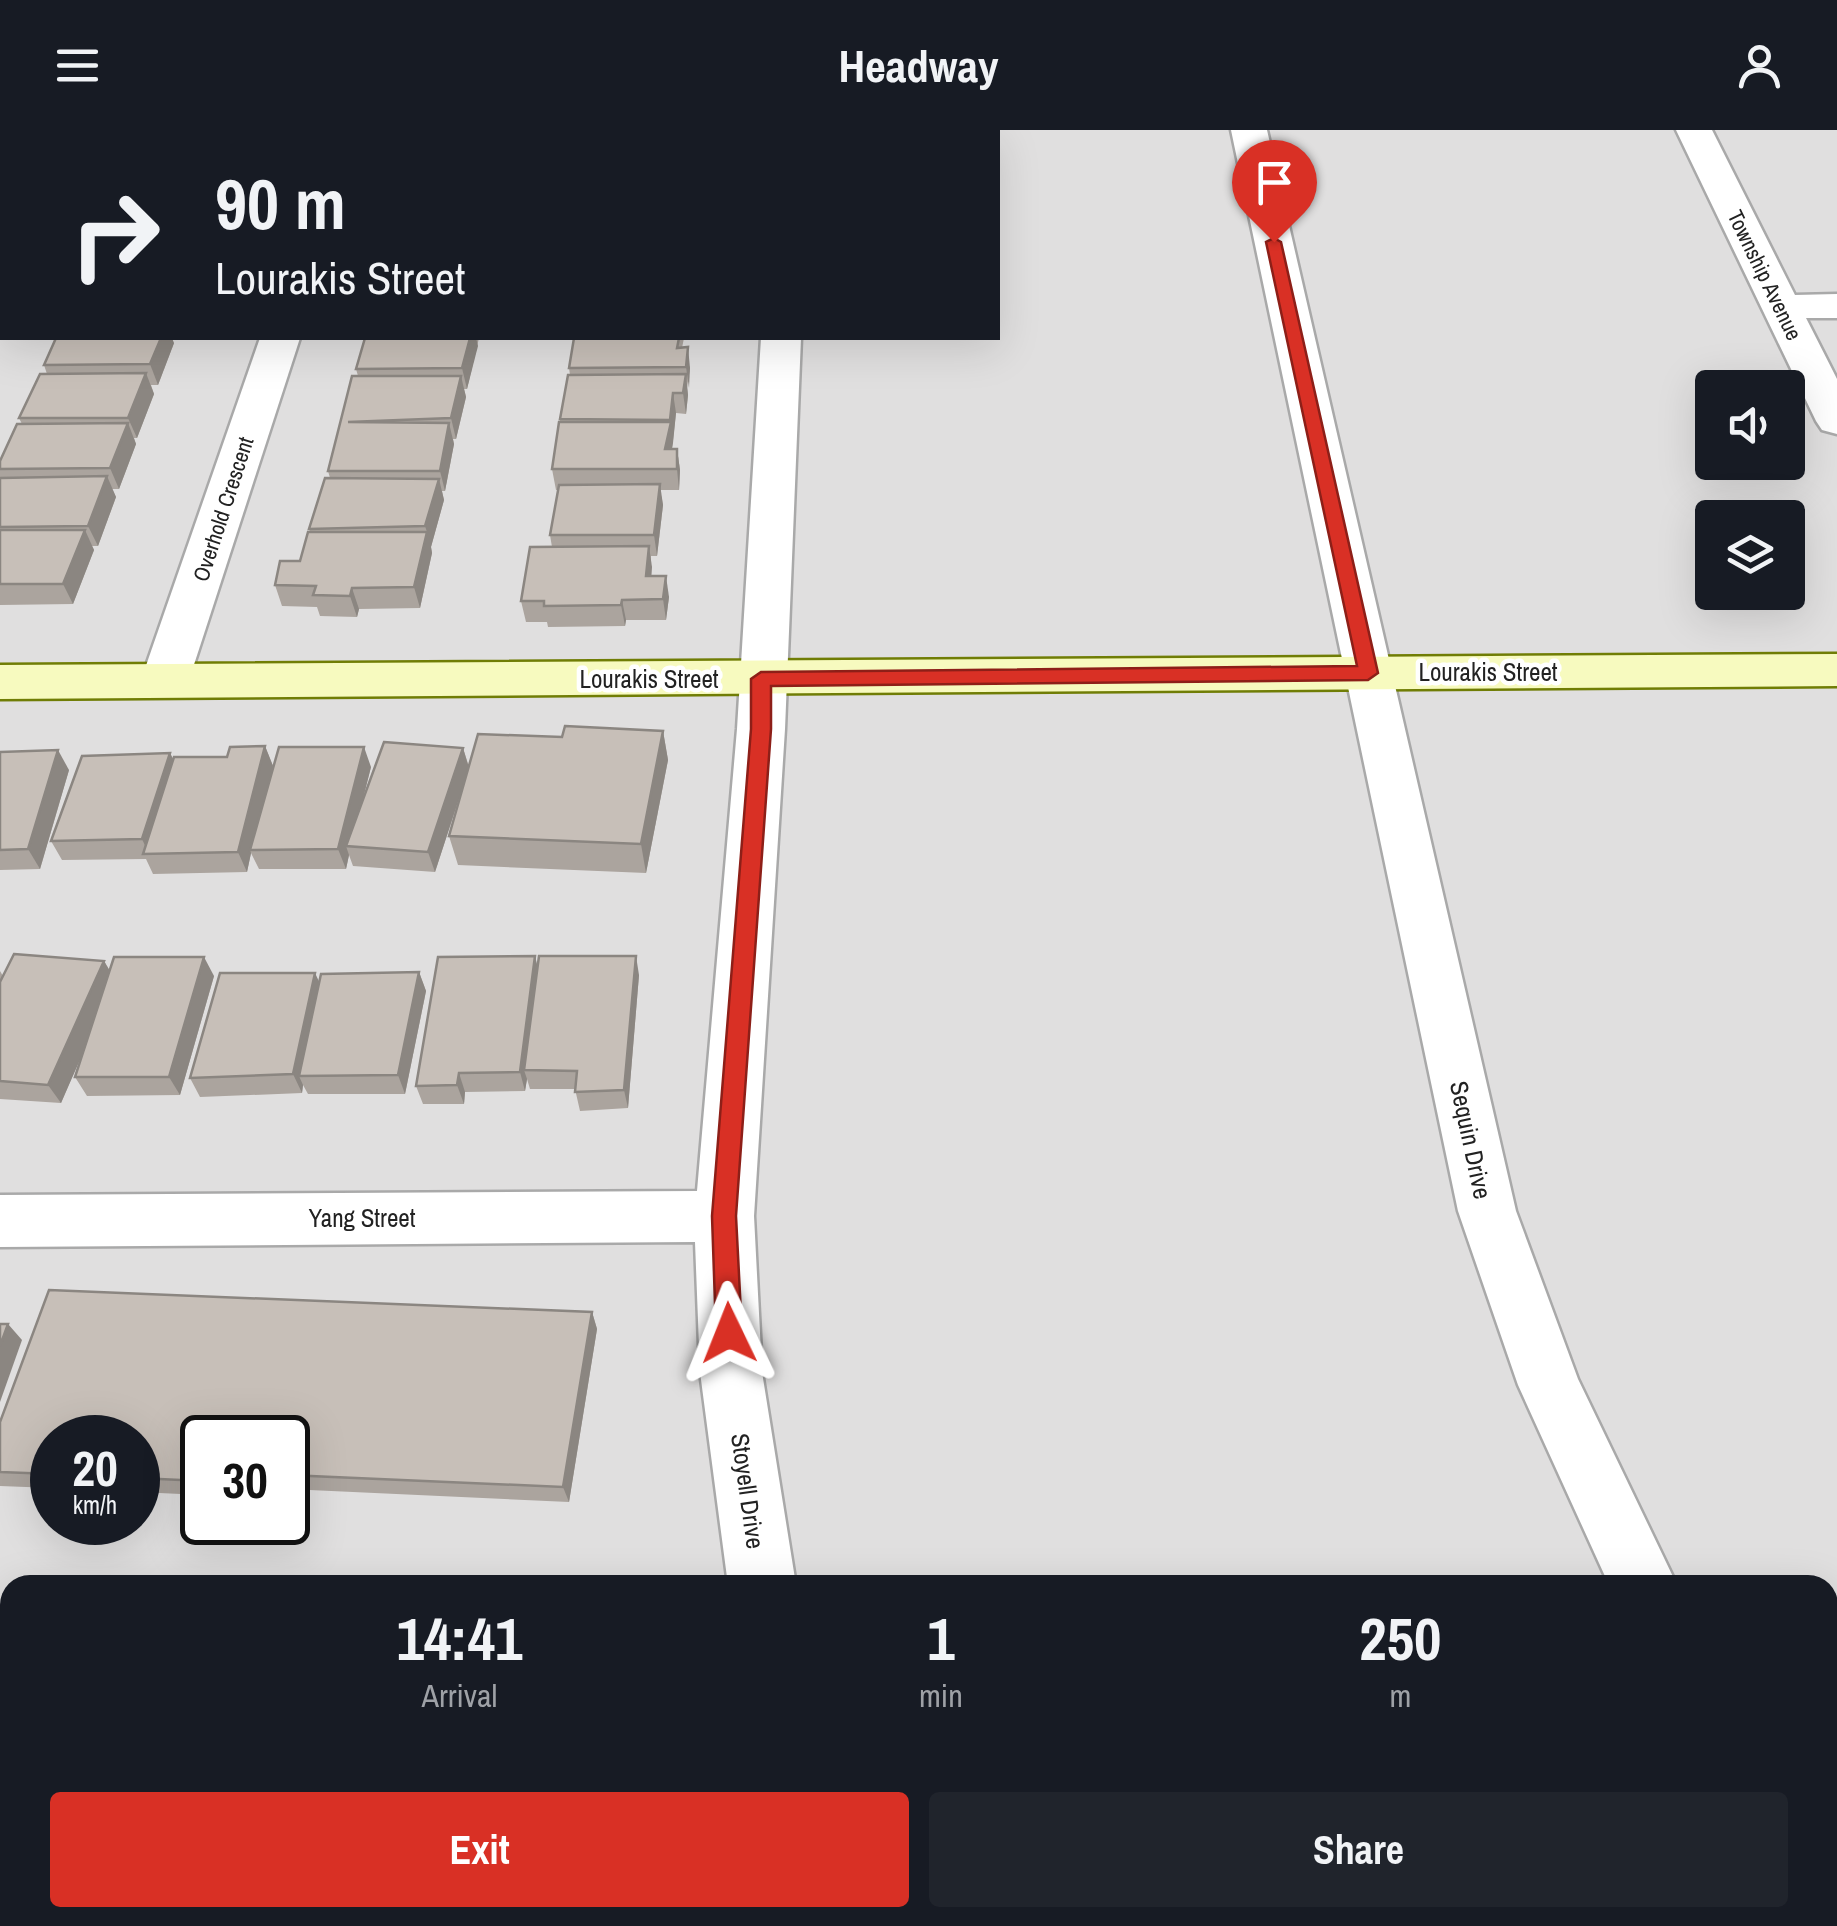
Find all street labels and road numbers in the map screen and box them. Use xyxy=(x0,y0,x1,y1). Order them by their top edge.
street label: Township Avenue xyxy=(1721,205,1809,345)
street label: Overhold Crescent xyxy=(185,433,261,585)
street label: Lourakis Street xyxy=(1418,655,1558,689)
street label: Lourakis Street xyxy=(579,662,719,696)
street label: Sequin Drive xyxy=(1442,1078,1500,1202)
street label: Yang Street xyxy=(309,1201,416,1235)
street label: Stoyell Drive xyxy=(723,1431,773,1551)

